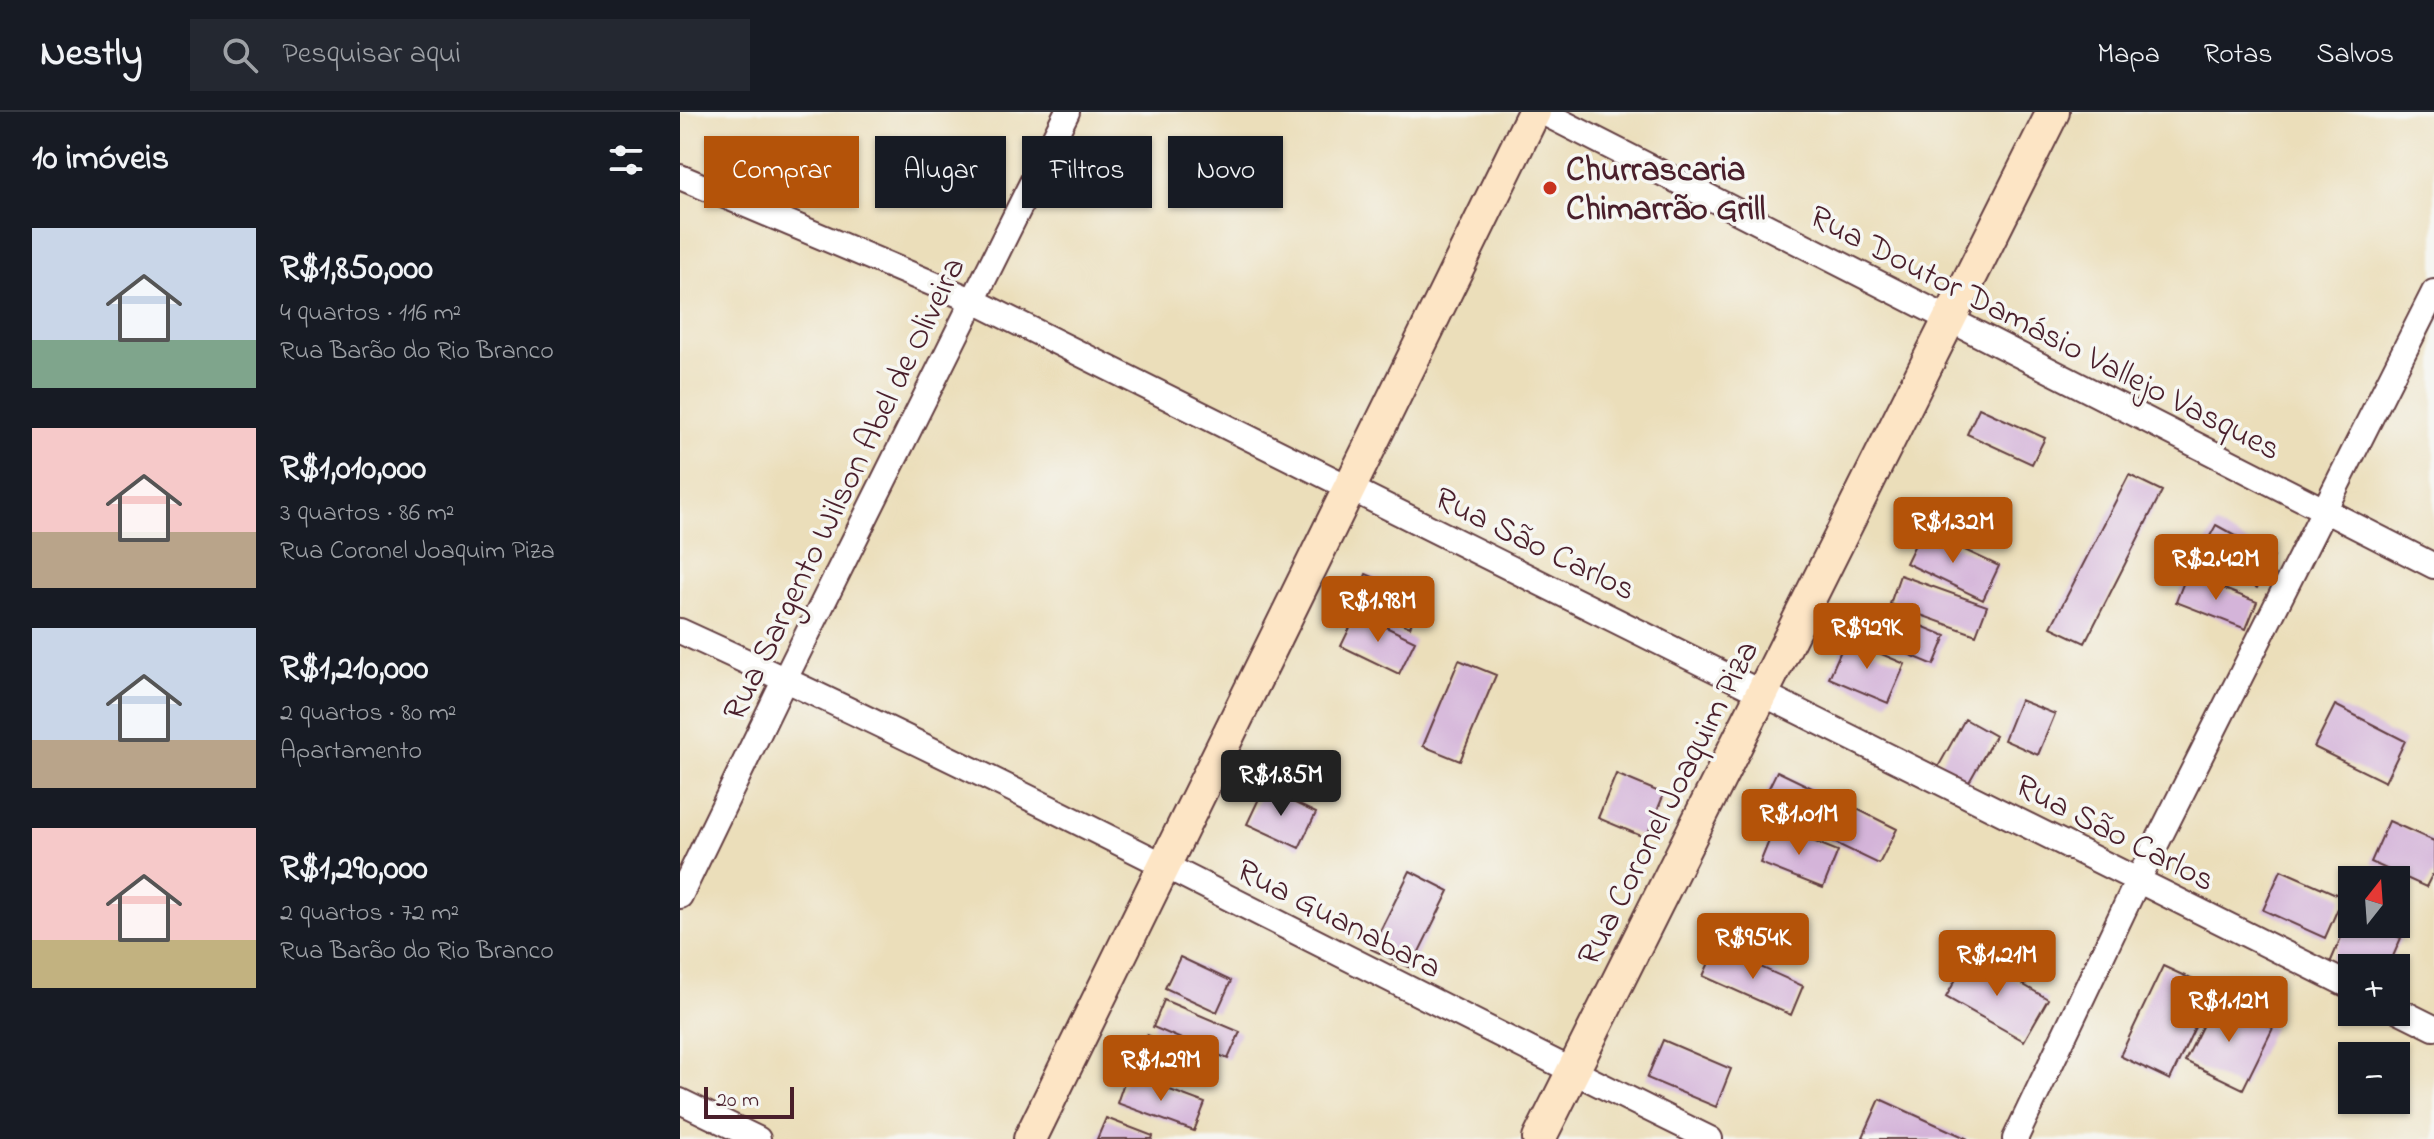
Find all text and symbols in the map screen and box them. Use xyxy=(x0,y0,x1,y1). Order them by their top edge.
search box xyxy=(190,19,750,91)
text: Nestly xyxy=(40,27,142,83)
icon: search xyxy=(218,33,262,77)
text: Pesquisar aqui xyxy=(282,33,461,77)
text: Mapa xyxy=(2097,35,2160,76)
text: Rotas xyxy=(2204,35,2273,76)
text: Salvos xyxy=(2317,35,2394,76)
text: 10 imóveis xyxy=(32,135,169,185)
chip: Comprar xyxy=(704,136,859,208)
chip: Alugar xyxy=(875,136,1006,208)
chip: Filtros xyxy=(1022,136,1152,208)
chip: Novo xyxy=(1168,136,1283,208)
icon: filters xyxy=(604,138,648,182)
place label: Churrascaria Chimarrão Grill xyxy=(1566,147,1766,236)
marker: Churrascaria Chimarrão Grill xyxy=(1541,179,1559,197)
street label: Rua Doutor Damásio Vallejo Vasques xyxy=(1800,194,2289,476)
text: R$1,850,000 xyxy=(280,245,433,295)
street label: Rua Sargento Wilson Abel de Oliveira xyxy=(711,249,980,730)
icon: home xyxy=(96,260,192,356)
text: 4 quartos · 116 m² xyxy=(280,295,461,333)
text: Rua Barão do Rio Branco xyxy=(280,333,554,371)
text: R$1,010,000 xyxy=(280,445,426,495)
icon: home xyxy=(96,460,192,556)
street label: Rua São Carlos xyxy=(1425,475,1643,616)
text: 3 quartos · 86 m² xyxy=(280,495,455,533)
pin: R$1.32M xyxy=(1879,497,2027,565)
text: R$1.32M xyxy=(1911,504,1995,542)
text: Rua Coronel Joaquim Piza xyxy=(280,533,555,571)
pin: R$2.42M xyxy=(2142,534,2290,602)
text: R$2.42M xyxy=(2172,541,2260,579)
pin: R$1.98M xyxy=(1304,576,1452,644)
text: R$1.98M xyxy=(1339,583,1417,621)
pin: R$929K xyxy=(1802,603,1932,671)
text: R$929K xyxy=(1831,610,1903,648)
street label: Rua Coronel Joaquim Piza xyxy=(1566,632,1773,975)
text: R$1,210,000 xyxy=(280,645,428,695)
icon: home xyxy=(96,660,192,756)
text: 2 quartos · 80 m² xyxy=(280,695,457,733)
text: Apartamento xyxy=(280,733,422,771)
pin: R$1.85M xyxy=(1207,750,1355,818)
text: R$1.85M xyxy=(1239,757,1323,795)
street label: Rua São Carlos xyxy=(2005,763,2223,906)
pin: R$1.01M xyxy=(1725,789,1873,857)
text: R$1.01M xyxy=(1760,796,1838,834)
text: R$1,290,000 xyxy=(280,845,428,895)
street label: Rua Guanabara xyxy=(1227,847,1449,994)
icon: home xyxy=(96,860,192,956)
north arrow xyxy=(2338,866,2410,938)
map controls xyxy=(2338,866,2410,1114)
text: 2 quartos · 72 m² xyxy=(280,895,459,933)
pin: R$954K xyxy=(1688,913,1818,981)
text: R$954K xyxy=(1715,920,1791,958)
pin: R$1.21M xyxy=(1923,930,2071,998)
text: Rua Barão do Rio Branco xyxy=(280,933,554,971)
text: R$1.21M xyxy=(1957,937,2037,975)
button: + xyxy=(2338,954,2410,1026)
pin: R$1.12M xyxy=(2155,976,2303,1044)
text: R$1.12M xyxy=(2189,983,2269,1021)
pin: R$1.29M xyxy=(1087,1035,1235,1103)
text: R$1.29M xyxy=(1121,1042,1201,1080)
button: − xyxy=(2338,1042,2410,1114)
scale bar xyxy=(704,1083,794,1119)
text: 20 m xyxy=(716,1085,759,1117)

